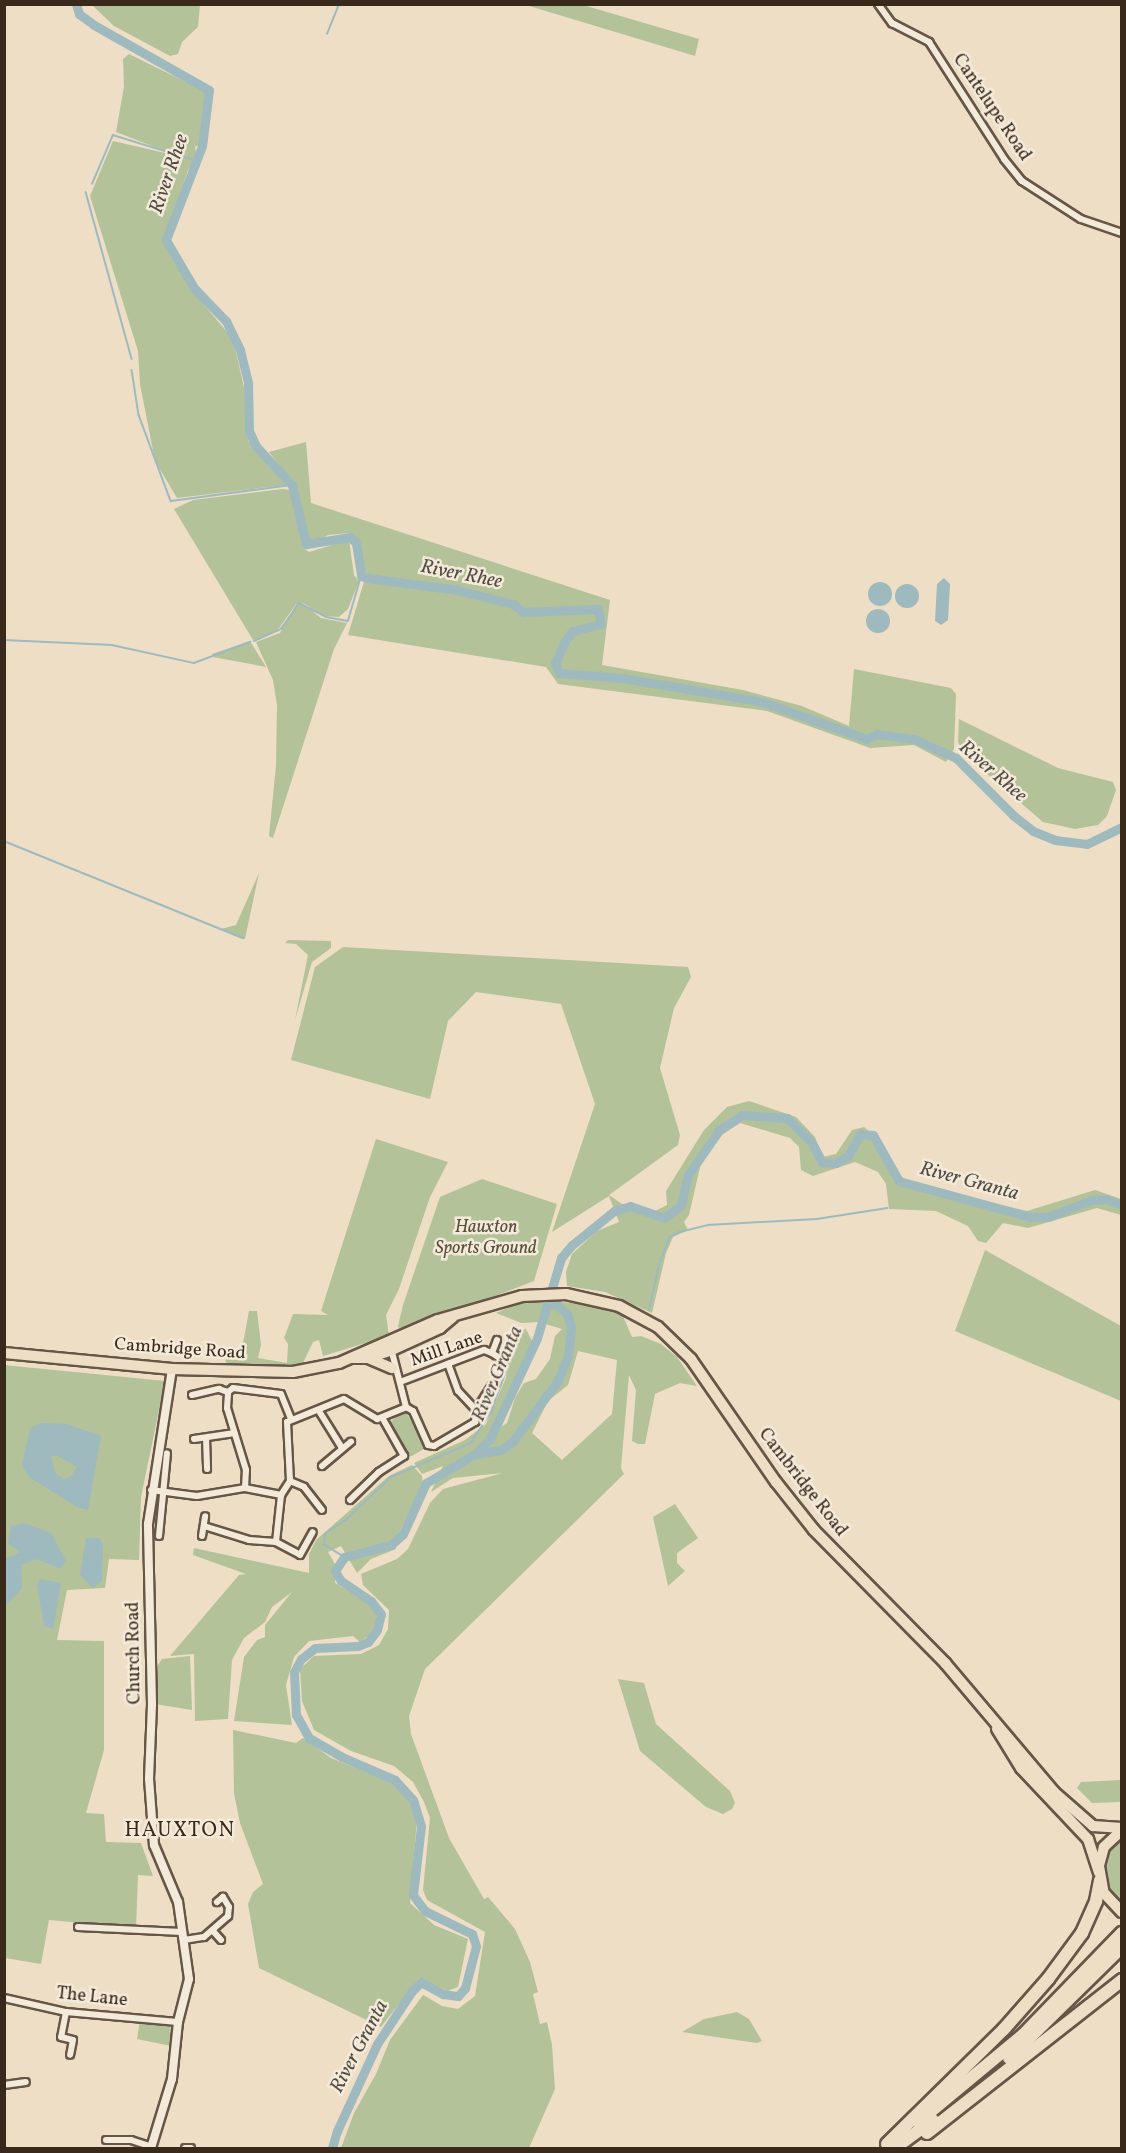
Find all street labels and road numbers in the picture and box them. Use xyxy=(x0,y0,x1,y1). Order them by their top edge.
street label: Cantelupe Road xyxy=(947,50,1035,166)
street label: Mill Lane xyxy=(408,1328,486,1372)
street label: Cambridge Road xyxy=(114,1335,246,1365)
street label: Cambridge Road xyxy=(753,1425,851,1541)
street label: Church Road xyxy=(123,1601,147,1705)
street label: The Lane xyxy=(55,1984,129,2012)

